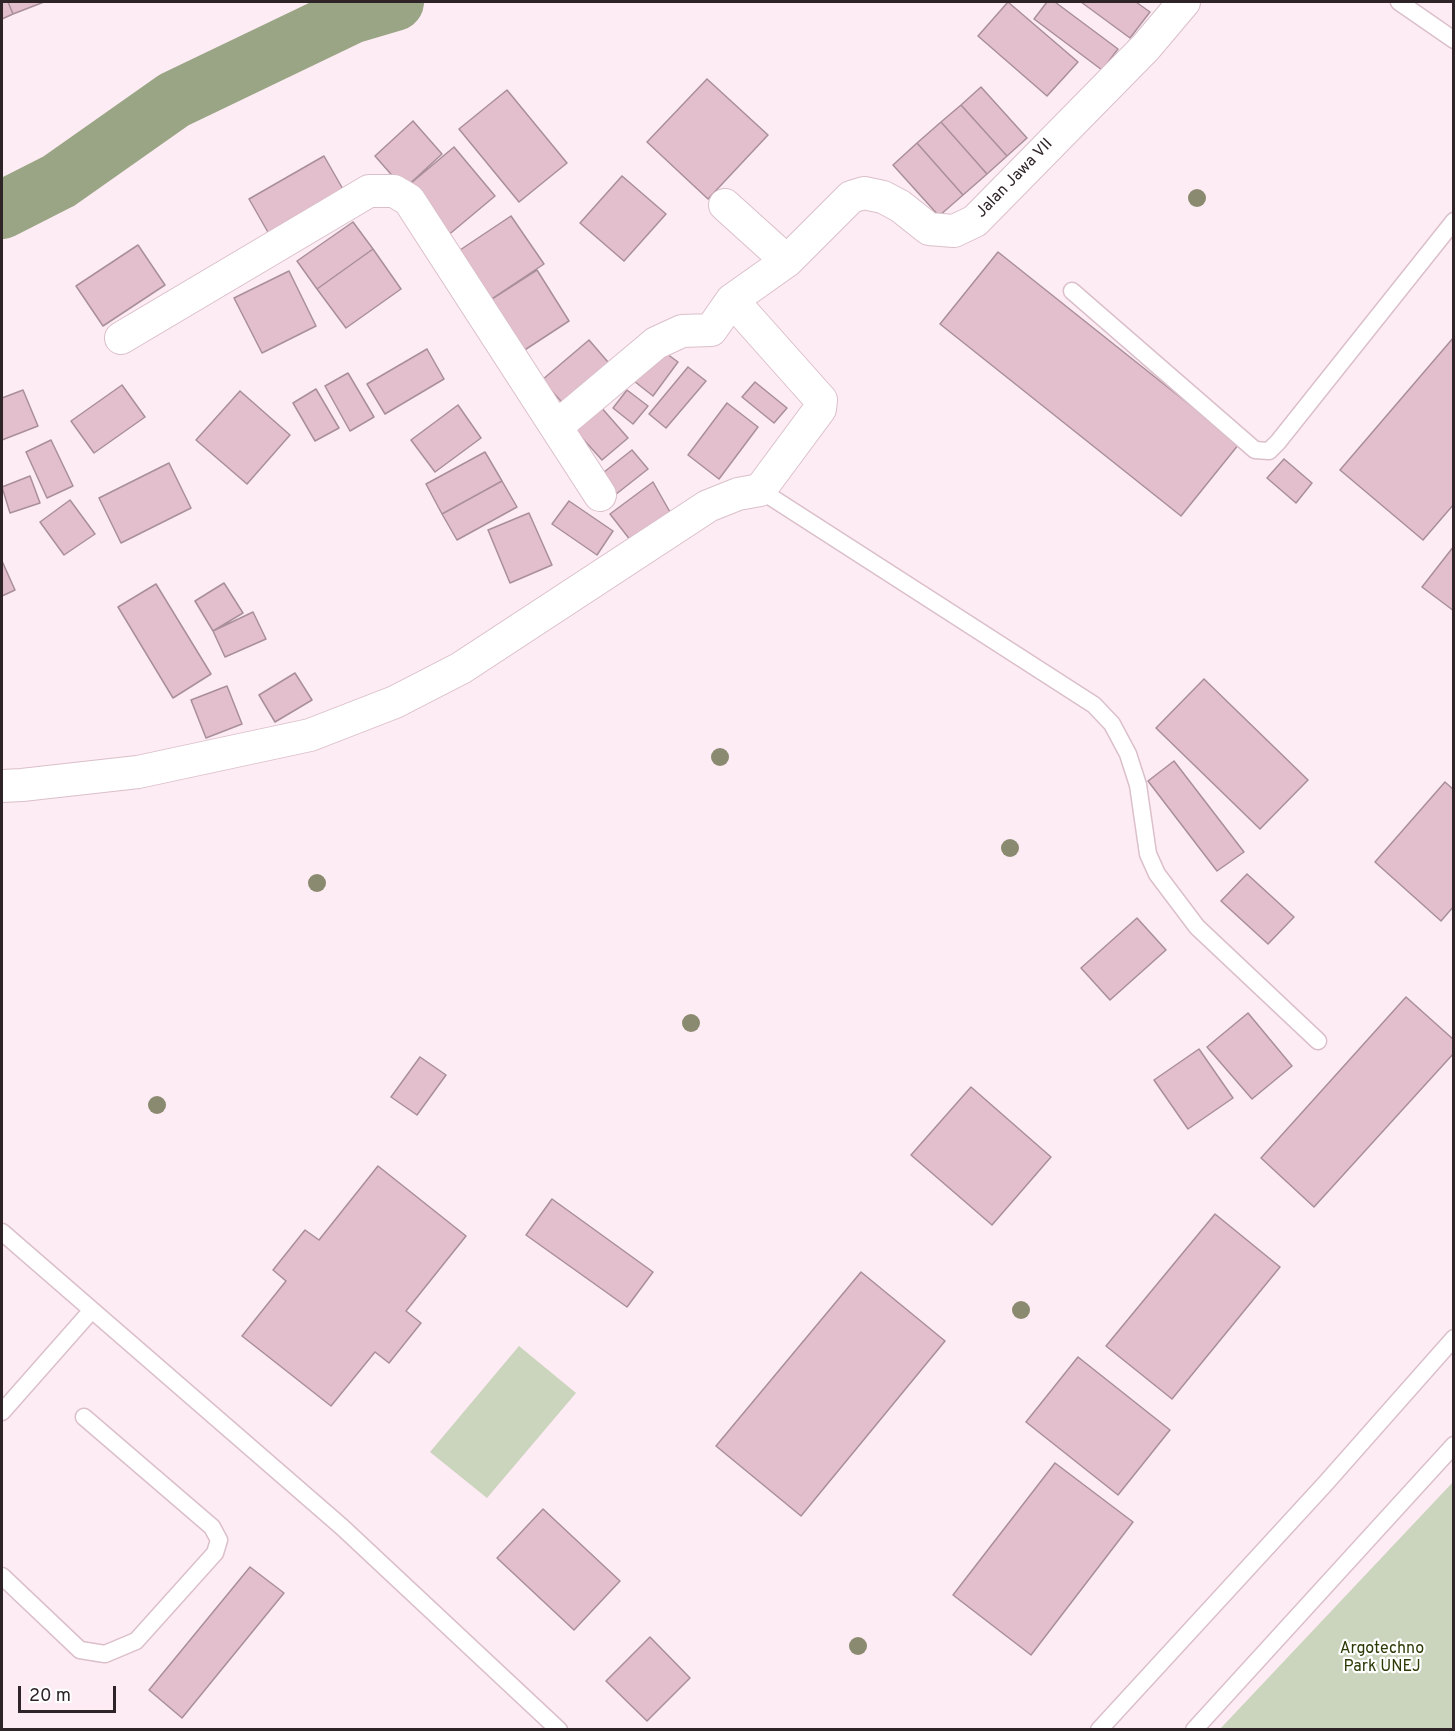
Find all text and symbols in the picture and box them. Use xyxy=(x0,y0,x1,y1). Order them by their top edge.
street label: Jalan Jawa VII xyxy=(972,135,1058,223)
park label: Argotechno Park UNEJ xyxy=(1340,1640,1424,1678)
scale bar xyxy=(21,1674,118,1712)
text: 20 m xyxy=(29,1685,71,1708)

